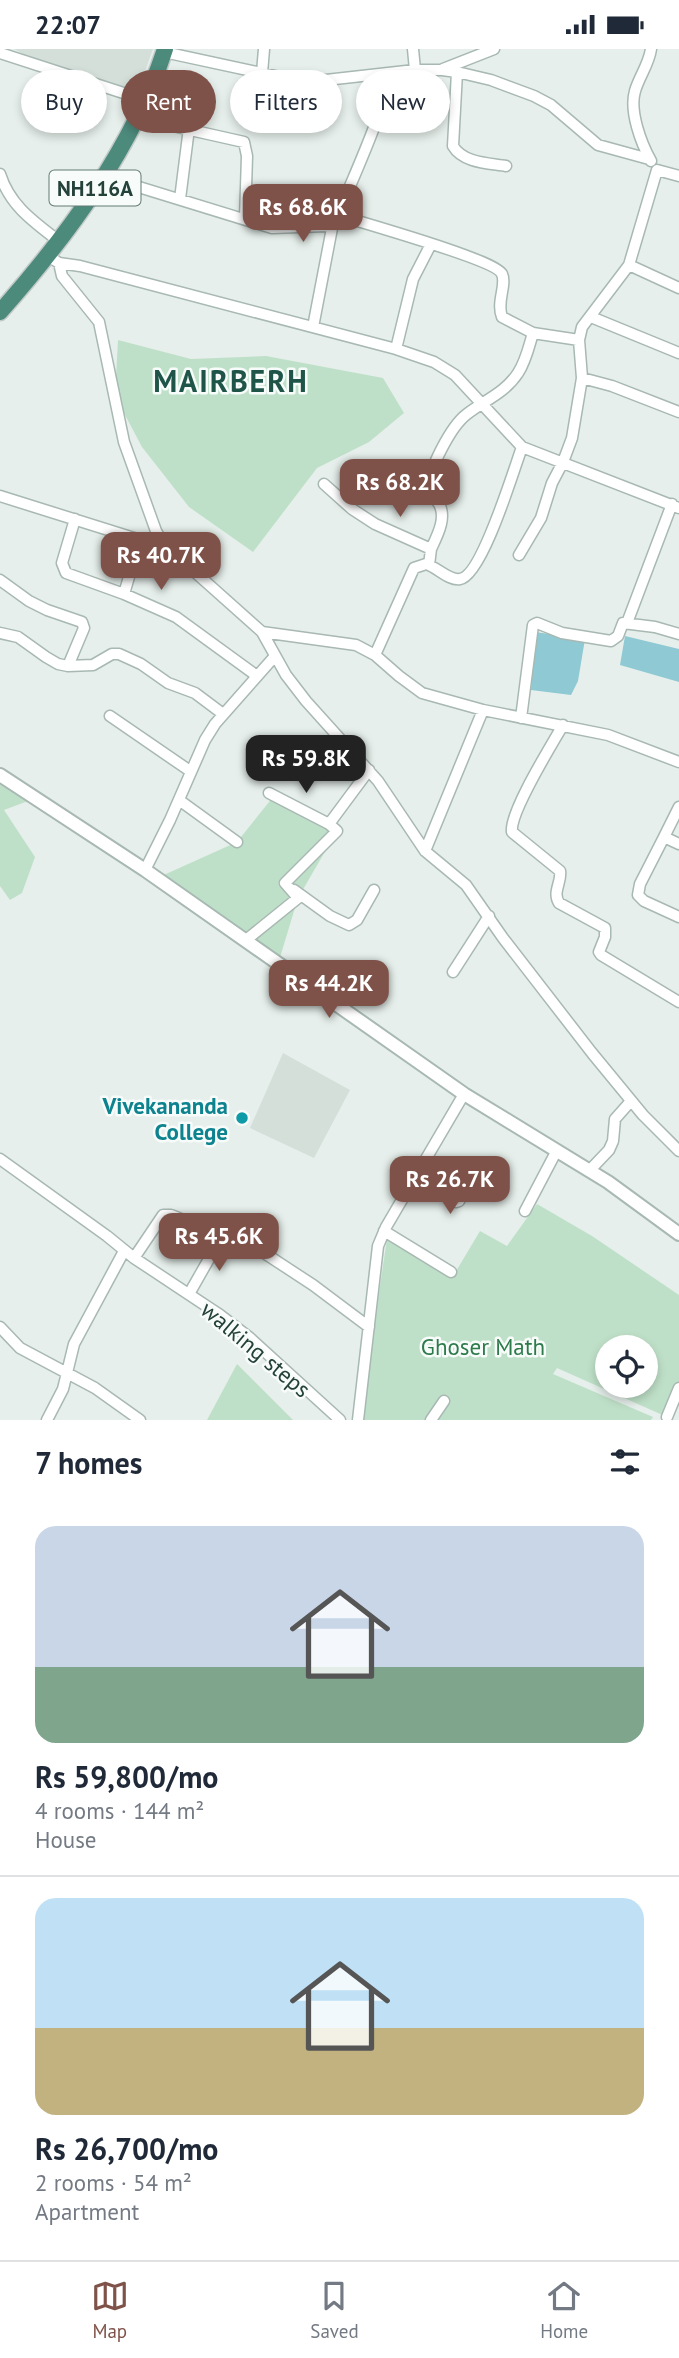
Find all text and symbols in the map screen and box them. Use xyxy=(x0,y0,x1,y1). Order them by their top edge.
text: 22:07 xyxy=(35,8,101,41)
chip: Buy xyxy=(21,70,107,133)
chip: Rent xyxy=(121,70,216,133)
chip: Filters xyxy=(230,70,342,133)
chip: New xyxy=(356,70,450,133)
road number: NH116A xyxy=(50,171,140,205)
pin: Rs 68.6K xyxy=(231,185,375,244)
text: Rs 68.6K xyxy=(259,192,347,221)
district label: MAIRBERH xyxy=(153,361,309,400)
pin: Rs 68.2K xyxy=(328,459,472,519)
text: Rs 68.2K xyxy=(356,467,444,496)
pin: Rs 40.7K xyxy=(89,533,233,592)
text: Rs 40.7K xyxy=(117,540,205,569)
pin: Rs 59.8K xyxy=(234,735,378,795)
text: Rs 59.8K xyxy=(262,743,350,772)
pin: Rs 44.2K xyxy=(257,961,401,1020)
text: Rs 44.2K xyxy=(285,968,373,997)
place label: Vivekananda College xyxy=(101,1091,228,1146)
marker: Vivekananda College xyxy=(234,1110,250,1126)
pin: Rs 26.7K xyxy=(378,1157,522,1216)
text: Rs 26.7K xyxy=(406,1164,494,1193)
pin: Rs 45.6K xyxy=(147,1213,291,1273)
text: Rs 45.6K xyxy=(175,1221,263,1250)
street label: walking steps xyxy=(195,1295,317,1403)
park label: Ghoser Math xyxy=(421,1332,545,1361)
map controls xyxy=(595,1335,658,1398)
button: locate xyxy=(595,1335,658,1398)
text: 7 homes xyxy=(35,1443,143,1482)
icon: filters xyxy=(606,1443,644,1481)
icon: home xyxy=(277,1571,403,1697)
text: Rs 59,800/mo xyxy=(35,1757,218,1796)
text: 4 rooms · 144 m² xyxy=(35,1796,204,1825)
text: House xyxy=(35,1825,97,1854)
icon: home xyxy=(277,1943,403,2069)
text: Rs 26,700/mo xyxy=(35,2129,218,2168)
text: 2 rooms · 54 m² xyxy=(35,2168,192,2197)
text: Apartment xyxy=(35,2197,139,2226)
tab: Map xyxy=(91,2277,129,2343)
tab: Saved xyxy=(310,2277,359,2343)
tab: Home xyxy=(540,2277,588,2343)

